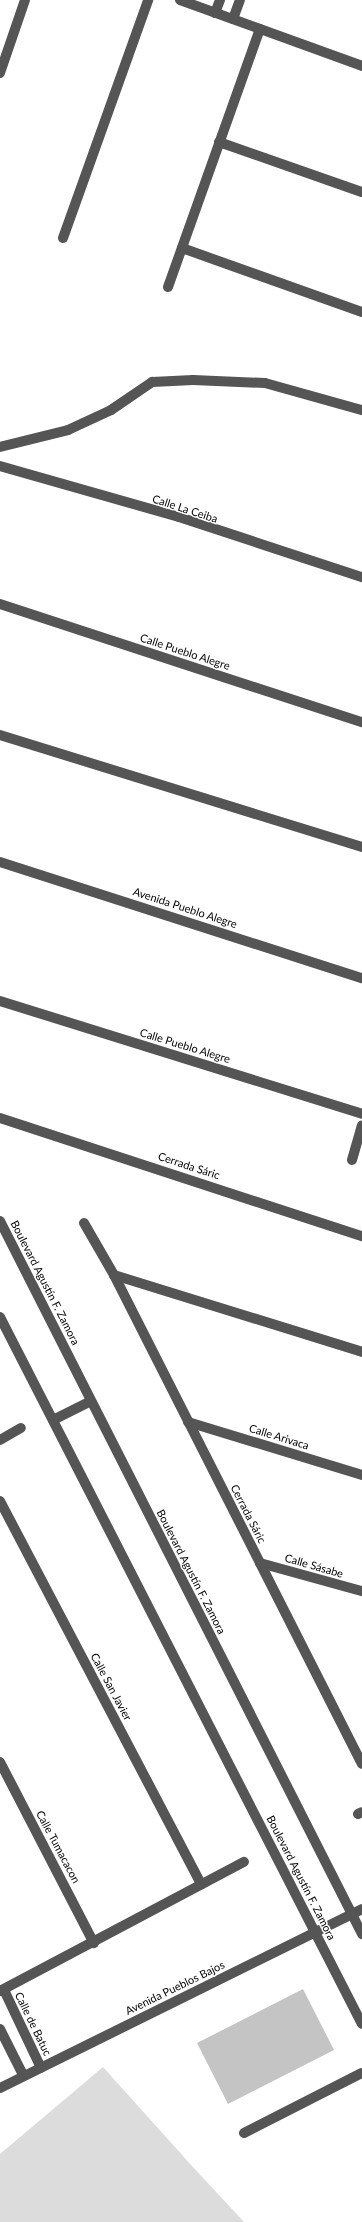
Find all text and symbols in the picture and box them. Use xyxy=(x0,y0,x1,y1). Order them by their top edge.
street label: Calle La Ceiba xyxy=(151,492,219,526)
street label: Calle Pueblo Alegre xyxy=(138,631,232,673)
street label: Avenida Pueblo Alegre xyxy=(131,885,239,931)
street label: Calle Pueblo Alegre xyxy=(138,1026,232,1066)
street label: Cerrada Sáric xyxy=(156,1150,222,1182)
street label: Boulevard Agustín F. Zamora xyxy=(8,1218,82,1348)
street label: Calle Arivaca xyxy=(247,1422,311,1452)
street label: Cerrada Sáric xyxy=(228,1482,268,1546)
street label: Boulevard Agustín F. Zamora xyxy=(154,1507,228,1637)
street label: Calle Sásabe xyxy=(283,1551,345,1581)
street label: Calle San Javier xyxy=(88,1651,134,1723)
street label: Calle Tumacacon xyxy=(33,1808,83,1886)
street label: Boulevard Agustín F. Zamora xyxy=(264,1813,338,1943)
street label: Avenida Pueblos Bajos xyxy=(123,1958,227,2018)
street label: Calle de Batuc xyxy=(12,1990,54,2058)

